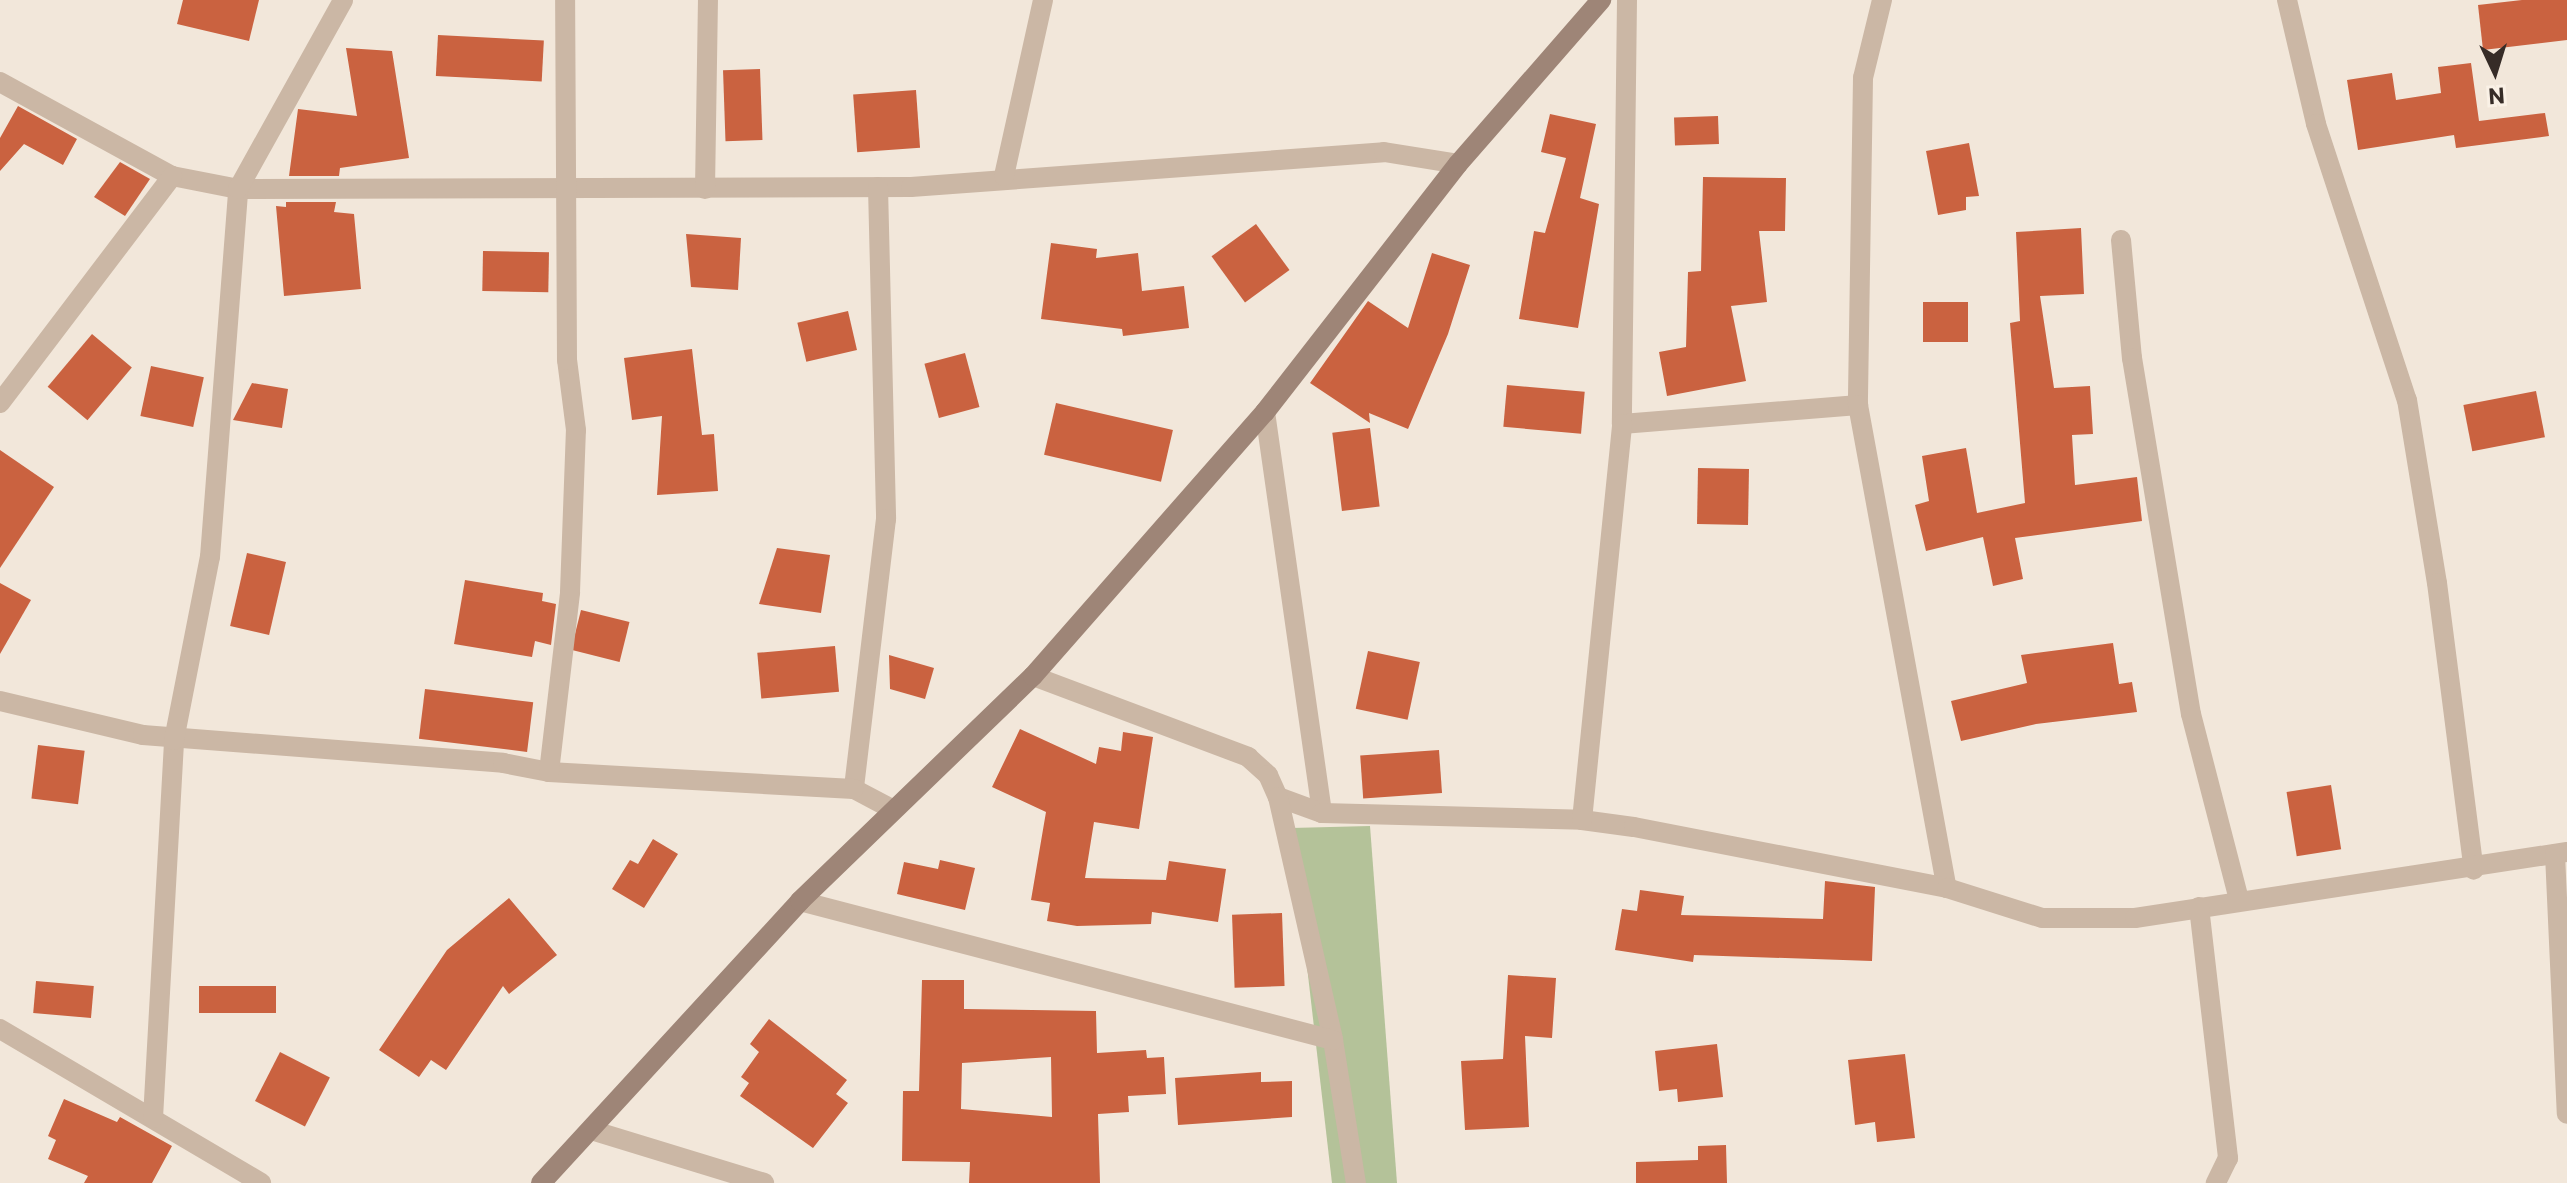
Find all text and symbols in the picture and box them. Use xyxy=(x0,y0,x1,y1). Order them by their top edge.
north arrow xyxy=(2455,32,2535,112)
text: N xyxy=(2488,82,2506,110)

